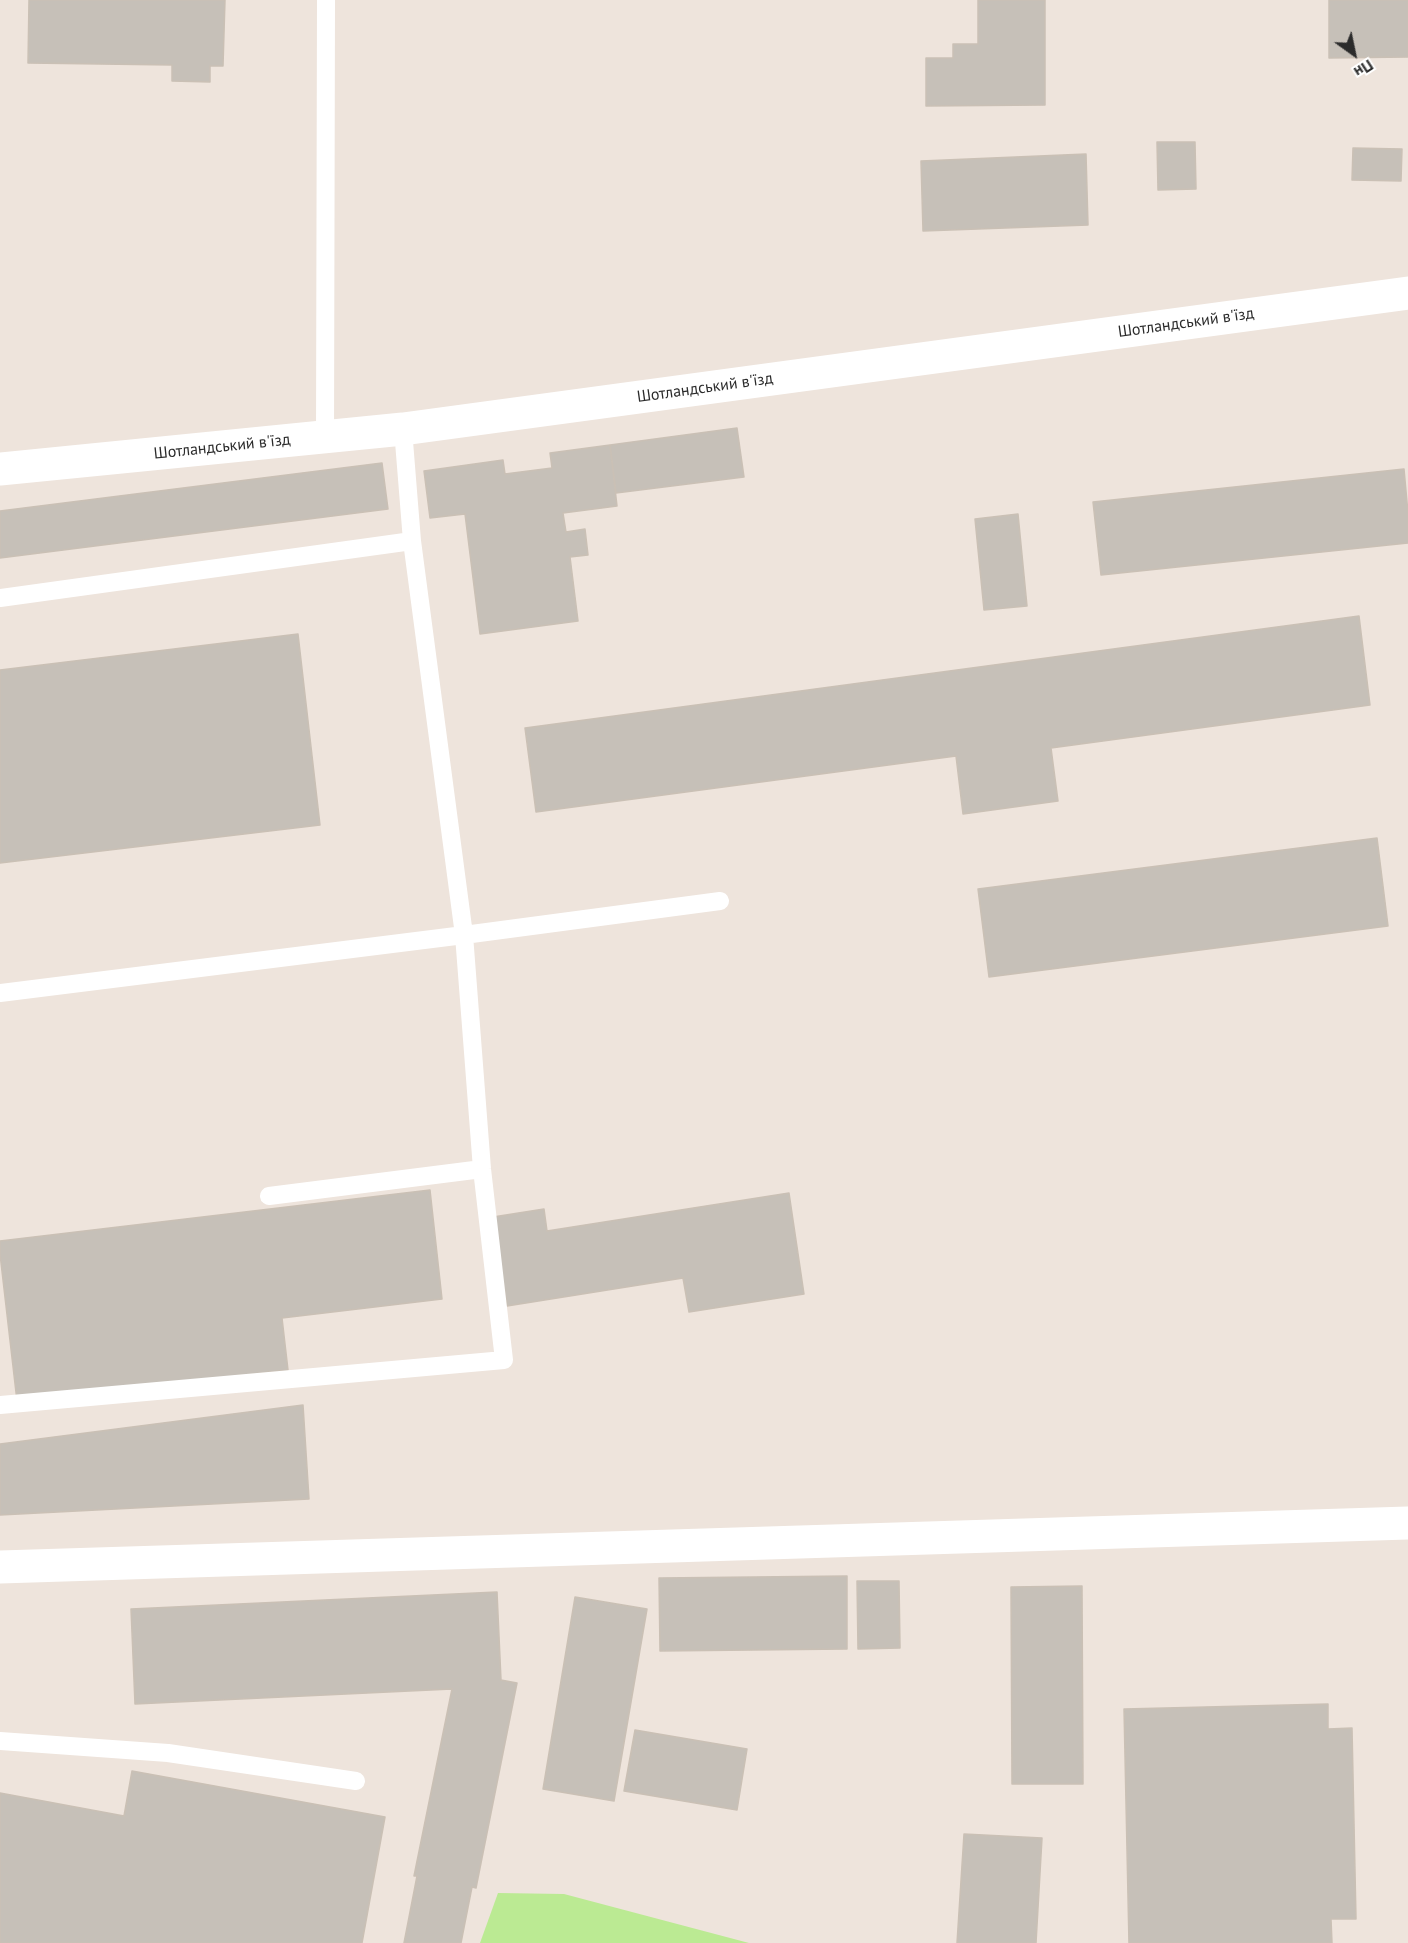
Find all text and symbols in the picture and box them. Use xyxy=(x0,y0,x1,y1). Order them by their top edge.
north arrow xyxy=(1324,24,1384,84)
text: Пн xyxy=(1350,56,1377,83)
street label: Шотландський в'їзд xyxy=(1117,304,1255,342)
street label: Шотландський в'їзд xyxy=(636,369,774,407)
street label: Шотландський в'їзд xyxy=(153,430,291,464)

